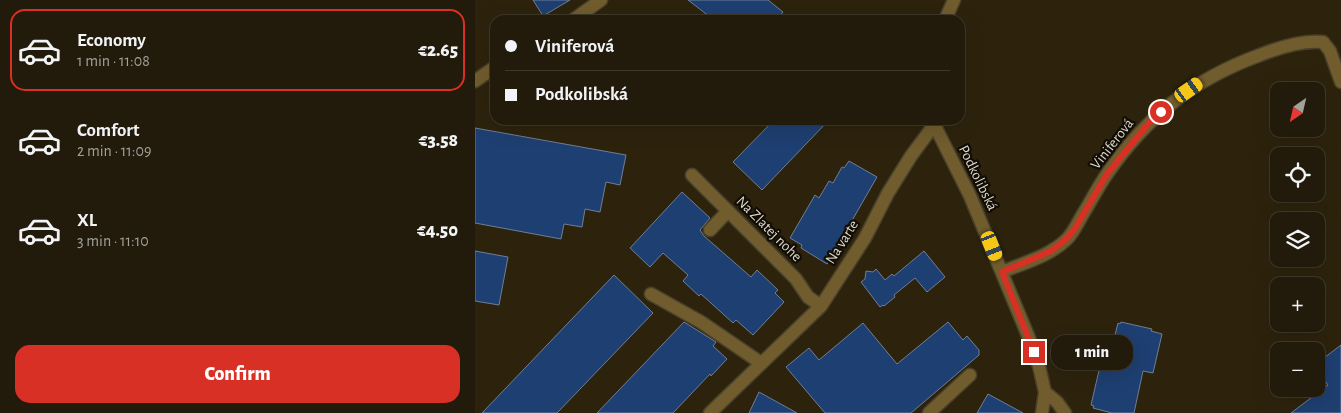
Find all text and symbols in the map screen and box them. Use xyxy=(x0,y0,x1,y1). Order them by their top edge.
icon: car xyxy=(17,28,62,73)
text: Economy xyxy=(77,31,146,50)
text: Viniferová xyxy=(535,37,614,56)
text: €2.65 xyxy=(418,41,458,60)
text: 1 min · 11:08 xyxy=(77,53,150,69)
car xyxy=(1172,75,1205,105)
north arrow xyxy=(1270,82,1325,138)
map controls xyxy=(1270,82,1325,397)
text: Podkolibská xyxy=(535,85,628,104)
route start xyxy=(1150,101,1172,123)
street label: Viniferová xyxy=(1088,116,1136,172)
icon: car xyxy=(17,118,62,163)
text: Comfort xyxy=(77,121,139,140)
text: €3.58 xyxy=(419,131,458,150)
text: 2 min · 11:09 xyxy=(77,143,151,159)
street label: Podkolibská xyxy=(956,143,1000,213)
button: locate xyxy=(1270,147,1325,202)
street label: Na Zlatej nohe xyxy=(733,193,805,265)
icon: car xyxy=(17,208,62,253)
text: XL xyxy=(77,211,97,230)
button: layers xyxy=(1270,212,1325,267)
street label: Na varte xyxy=(823,217,861,267)
text: €4.50 xyxy=(417,221,458,240)
car xyxy=(979,229,1004,263)
text: 3 min · 11:10 xyxy=(77,233,149,249)
button: + xyxy=(1270,277,1325,332)
callout: 1 min xyxy=(1051,334,1134,370)
route end xyxy=(1023,341,1045,363)
button: − xyxy=(1270,342,1325,397)
text: 1 min xyxy=(1075,344,1109,360)
button: Confirm xyxy=(15,345,460,403)

